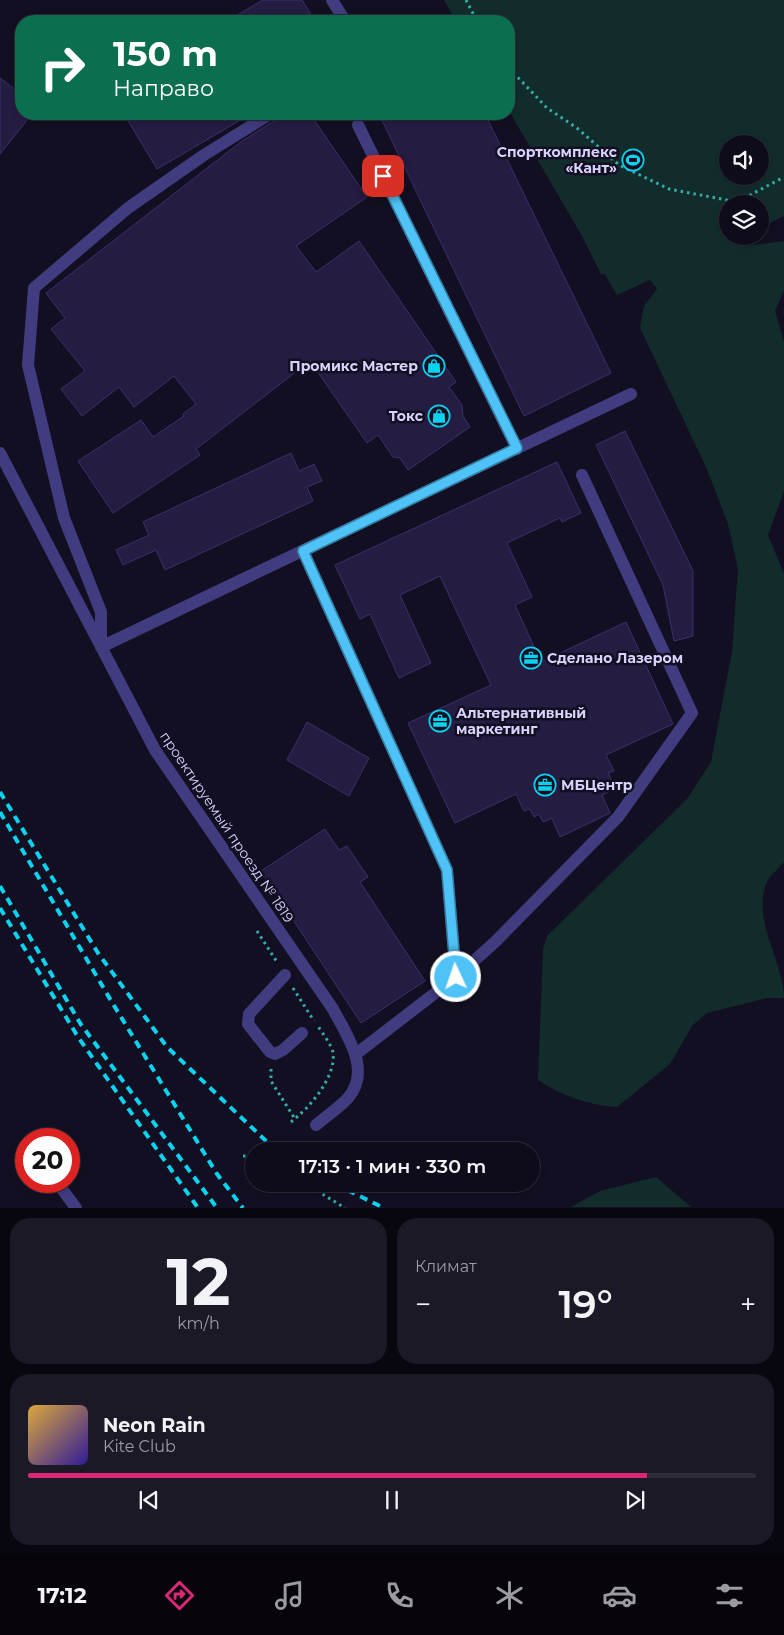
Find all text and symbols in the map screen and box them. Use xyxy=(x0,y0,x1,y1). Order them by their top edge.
text: 150 m xyxy=(113,32,218,75)
icon: right xyxy=(30,35,95,100)
text: Направо xyxy=(113,75,214,102)
map controls xyxy=(719,135,769,245)
button: sound xyxy=(719,135,769,185)
place label: Спорткомплекс «Кант» xyxy=(497,143,618,177)
sports icon: Спорткомплекс «Кант» xyxy=(621,148,645,172)
pin xyxy=(362,155,404,197)
icon: arrive xyxy=(369,162,397,190)
button: layers xyxy=(719,195,769,245)
shop icon: Промикс Мастер xyxy=(422,354,446,378)
place label: Промикс Мастер xyxy=(289,357,418,375)
shop icon: Токс xyxy=(427,404,451,428)
place label: Токс xyxy=(389,407,424,425)
office icon: Сделано Лазером xyxy=(519,646,543,670)
place label: Сделано Лазером xyxy=(547,649,683,667)
place label: Альтернативный маркетинг xyxy=(456,704,586,738)
office icon: Альтернативный маркетинг xyxy=(428,709,452,733)
street label: проектируемый проезд № 1819 xyxy=(156,728,298,926)
office icon: МБЦентр xyxy=(533,773,557,797)
place label: МБЦентр xyxy=(561,776,633,794)
position arrow xyxy=(429,950,481,1002)
speed limit sign: 20 xyxy=(15,1128,80,1193)
text: 17:13 · 1 мин · 330 m xyxy=(299,1155,486,1178)
text: 12 xyxy=(167,1242,230,1321)
text: Климат xyxy=(415,1257,477,1276)
text: 19° xyxy=(558,1281,613,1328)
text: − xyxy=(415,1287,431,1321)
text: + xyxy=(740,1287,756,1321)
text: km/h xyxy=(177,1314,220,1333)
text: Neon Rain xyxy=(103,1414,206,1437)
text: Kite Club xyxy=(103,1437,176,1456)
icon: previous xyxy=(135,1486,163,1514)
icon: pause xyxy=(378,1486,406,1514)
icon: next xyxy=(621,1486,649,1514)
icon: directions xyxy=(162,1578,197,1613)
icon: music xyxy=(272,1578,307,1613)
icon: phone xyxy=(382,1578,417,1613)
icon: climate xyxy=(492,1578,527,1613)
icon: car xyxy=(602,1578,637,1613)
icon: filters xyxy=(712,1578,747,1613)
text: 17:12 xyxy=(37,1582,87,1609)

